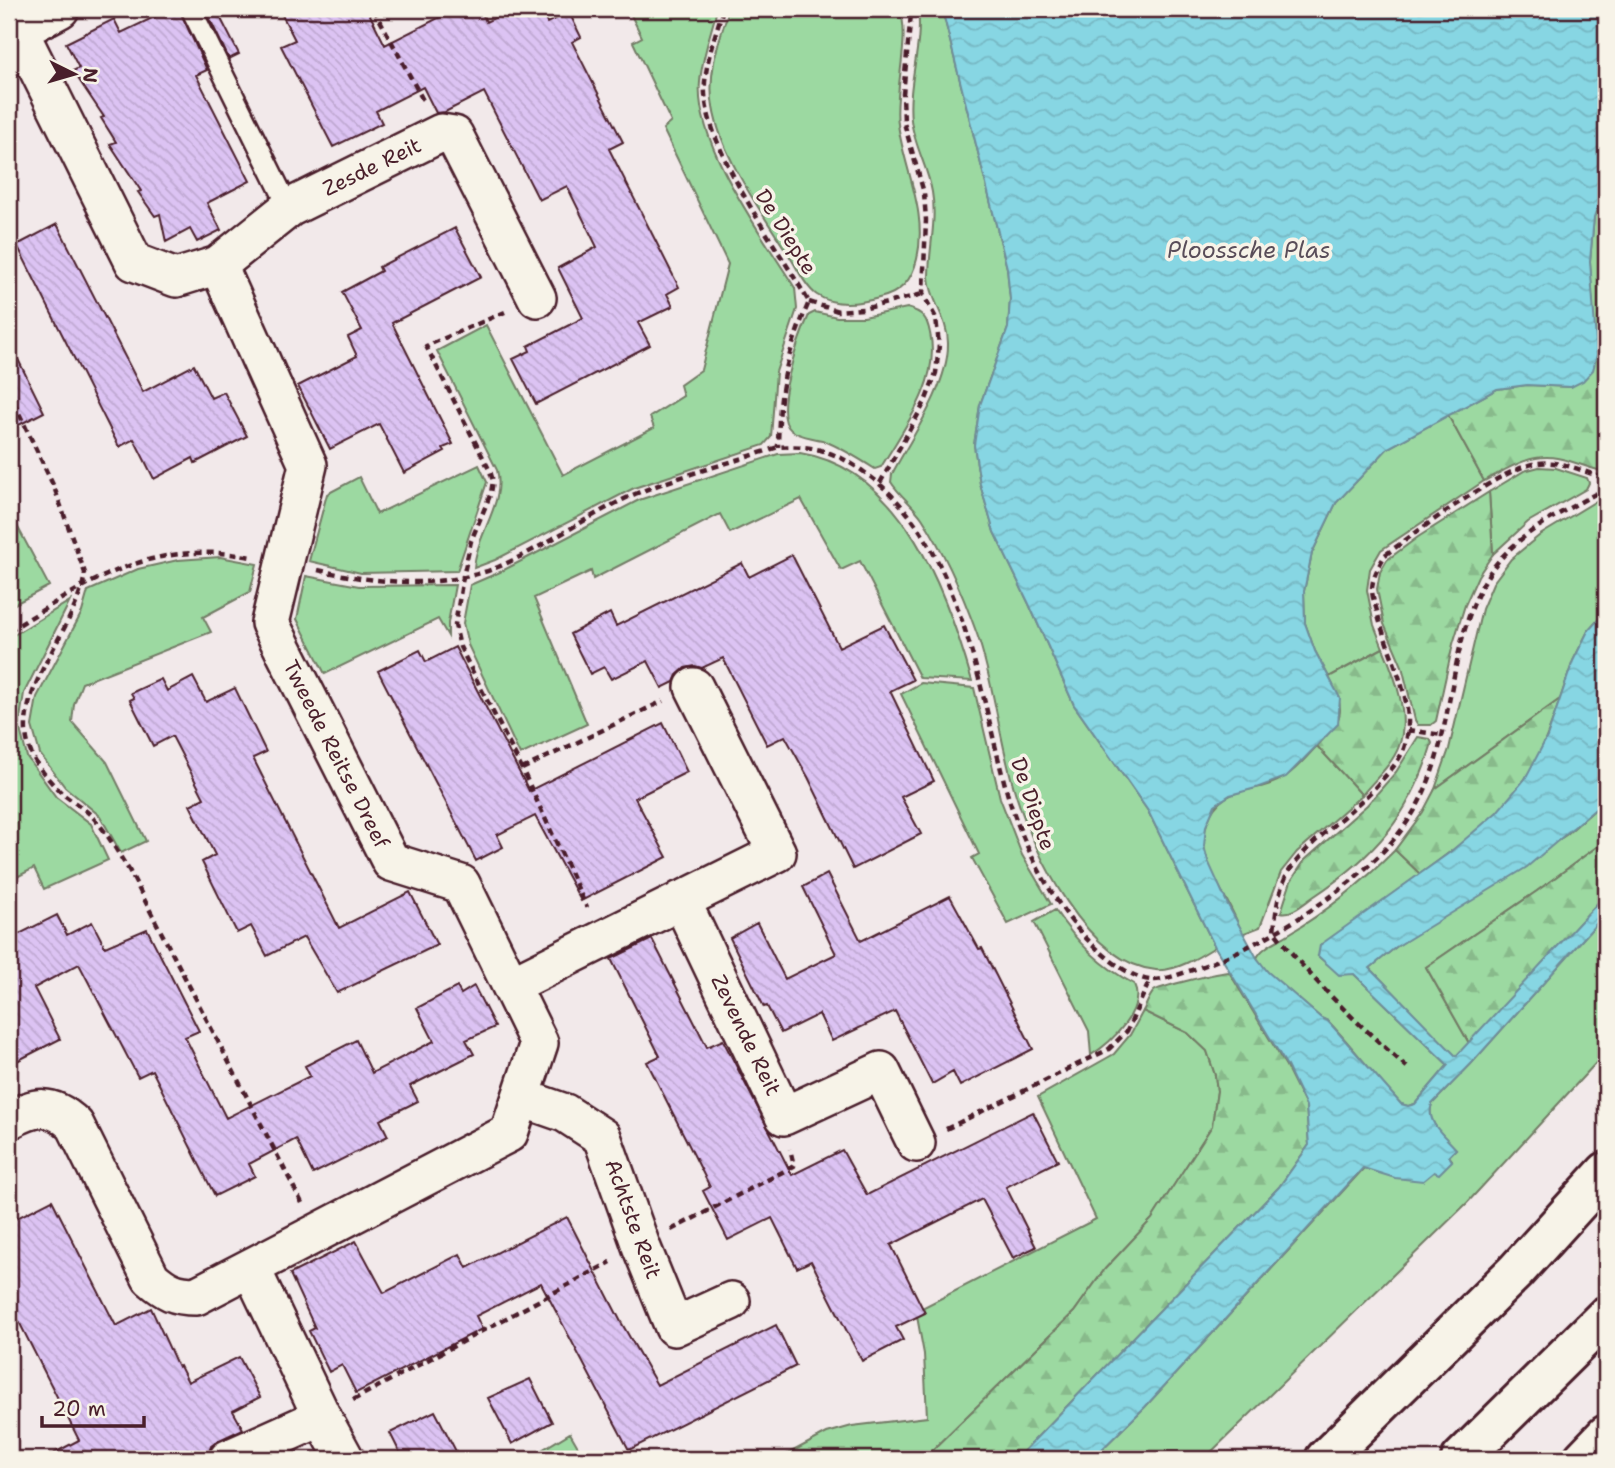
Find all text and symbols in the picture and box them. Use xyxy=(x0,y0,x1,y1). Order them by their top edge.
north arrow xyxy=(38,38,108,108)
text: N xyxy=(77,67,104,84)
street label: Zesde Reit xyxy=(318,131,426,203)
street label: De Diepte xyxy=(749,184,823,280)
water label: Ploossche Plas xyxy=(1167,235,1331,265)
street label: Tweede Reitse Dreef xyxy=(276,655,396,853)
street label: De Diepte xyxy=(1004,754,1062,854)
street label: Zevende Reit xyxy=(705,970,787,1100)
street label: Achtste Reit xyxy=(598,1155,668,1283)
scale bar xyxy=(42,1384,144,1428)
text: 20 m xyxy=(52,1395,106,1423)

